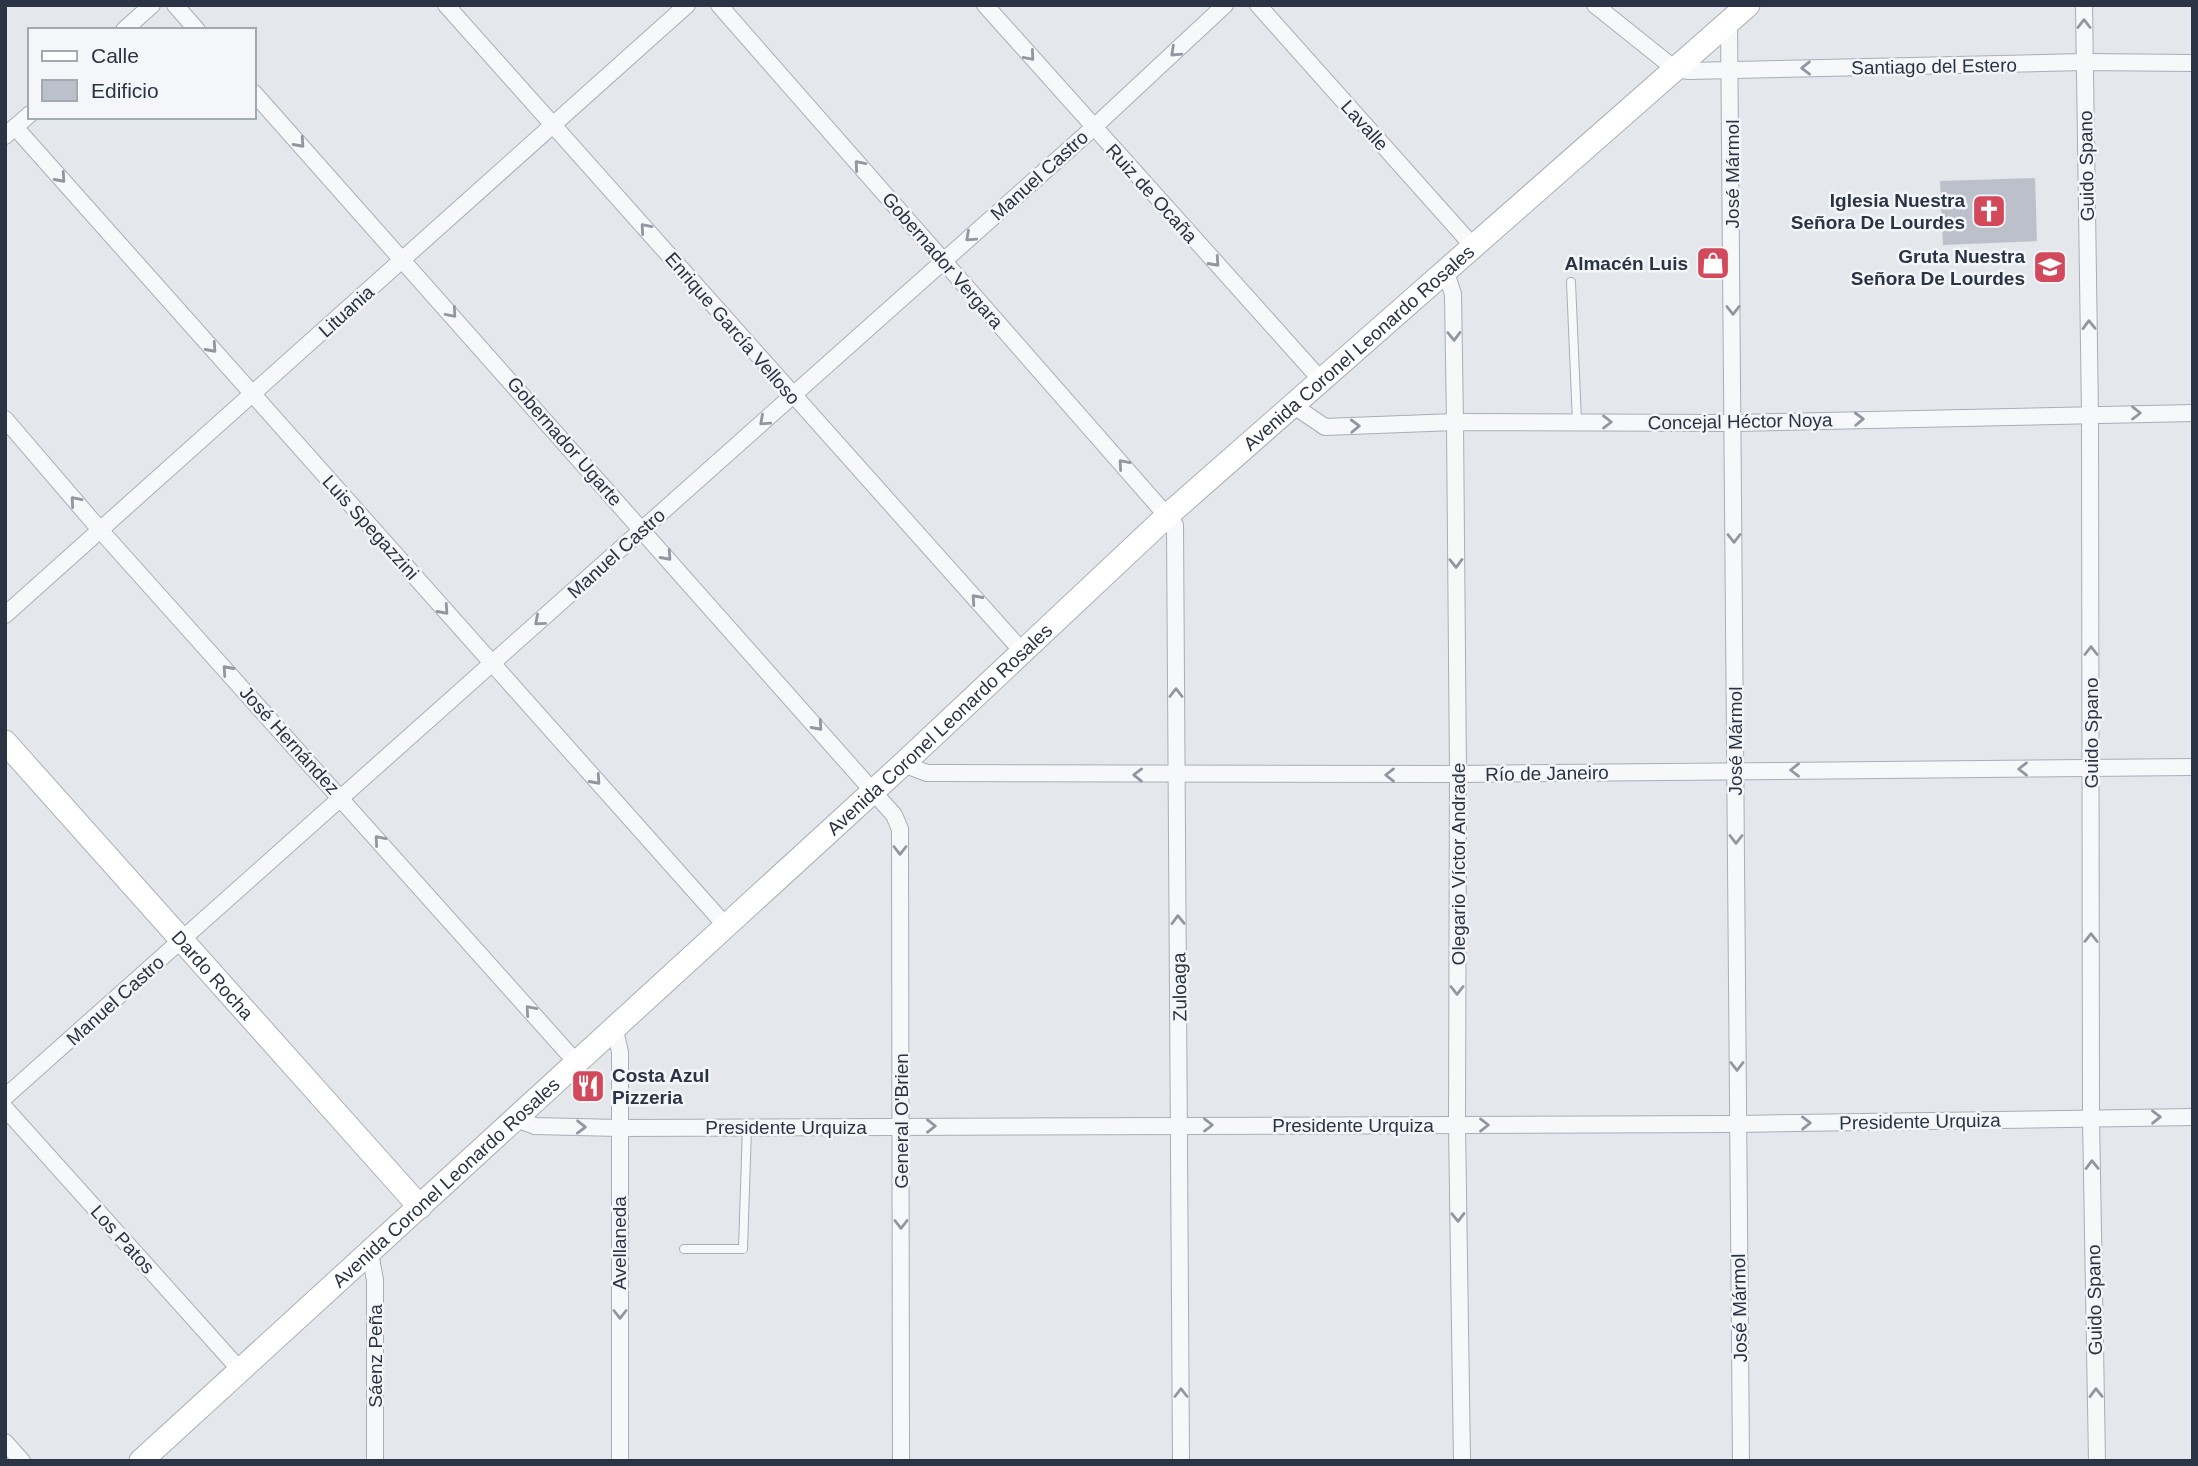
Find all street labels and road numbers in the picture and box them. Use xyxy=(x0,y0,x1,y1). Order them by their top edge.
street label: Santiago del Estero xyxy=(1851,55,2017,78)
street label: Lavalle xyxy=(1337,96,1393,155)
street label: Guido Spano xyxy=(2075,110,2098,222)
street label: José Mármol xyxy=(1722,120,1743,228)
street label: Manuel Castro xyxy=(986,126,1092,225)
street label: Ruiz de Ocaña xyxy=(1102,140,1202,247)
street label: Gobernador Vergara xyxy=(878,188,1008,333)
street label: Avenida Coronel Leonardo Rosales xyxy=(1239,241,1478,455)
street label: Enrique García Velloso xyxy=(661,248,804,409)
street label: Lituania xyxy=(315,281,378,341)
street label: Gobernador Ugarte xyxy=(503,373,626,510)
street label: Concejal Héctor Noya xyxy=(1647,409,1833,434)
street label: Luis Spegazzini xyxy=(318,471,423,584)
street label: Manuel Castro xyxy=(563,504,669,603)
street label: Avenida Coronel Leonardo Rosales xyxy=(823,620,1056,839)
street label: Guido Spano xyxy=(2081,678,2102,788)
street label: José Hernández xyxy=(236,682,344,799)
street label: José Mármol xyxy=(1725,687,1746,795)
street label: Río de Janeiro xyxy=(1485,762,1609,785)
street label: Olegario Víctor Andrade xyxy=(1448,763,1469,965)
street label: Dardo Rocha xyxy=(167,926,258,1024)
street label: Manuel Castro xyxy=(62,951,168,1050)
street label: Zuloaga xyxy=(1168,952,1191,1022)
street label: General O'Brien xyxy=(891,1053,912,1189)
street label: Avenida Coronel Leonardo Rosales xyxy=(328,1074,564,1292)
street label: Presidente Urquiza xyxy=(1839,1110,2001,1133)
street label: Presidente Urquiza xyxy=(1272,1115,1434,1136)
street label: Presidente Urquiza xyxy=(705,1117,867,1138)
street label: Avellaneda xyxy=(609,1196,630,1290)
street label: Los Patos xyxy=(87,1201,159,1278)
street label: Guido Spano xyxy=(2083,1244,2106,1356)
street label: José Mármol xyxy=(1728,1253,1751,1363)
street label: Sáenz Peña xyxy=(365,1304,386,1408)

